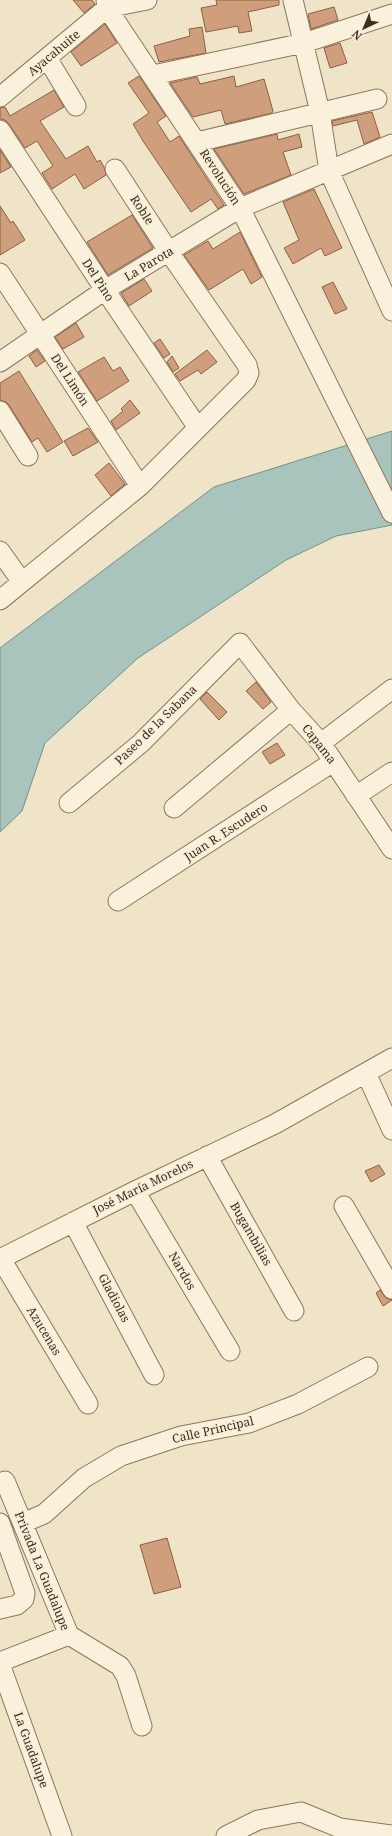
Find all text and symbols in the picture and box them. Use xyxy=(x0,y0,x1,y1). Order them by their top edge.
north arrow xyxy=(344,8,384,48)
street label: Ayacahuite xyxy=(24,26,84,80)
text: N xyxy=(348,27,365,44)
street label: Revolución xyxy=(196,145,245,208)
street label: Roble xyxy=(126,192,158,228)
street label: La Parota xyxy=(121,242,177,285)
street label: Del Pino xyxy=(78,255,119,304)
street label: Del Limón xyxy=(47,350,94,409)
street label: Paseo de la Sabana xyxy=(111,681,201,768)
street label: Capama xyxy=(298,720,341,767)
street label: Juan R. Escudero xyxy=(180,798,271,865)
street label: José María Morelos xyxy=(89,1155,196,1219)
street label: Bugambilias xyxy=(226,1199,277,1269)
street label: Nardos xyxy=(165,1249,200,1293)
street label: Gladiolas xyxy=(94,1270,134,1325)
street label: Azucenas xyxy=(23,1303,66,1358)
street label: Calle Principal xyxy=(170,1412,256,1447)
street label: Privada La Guadalupe xyxy=(11,1509,74,1633)
street label: La Guadalupe xyxy=(10,1710,53,1790)

